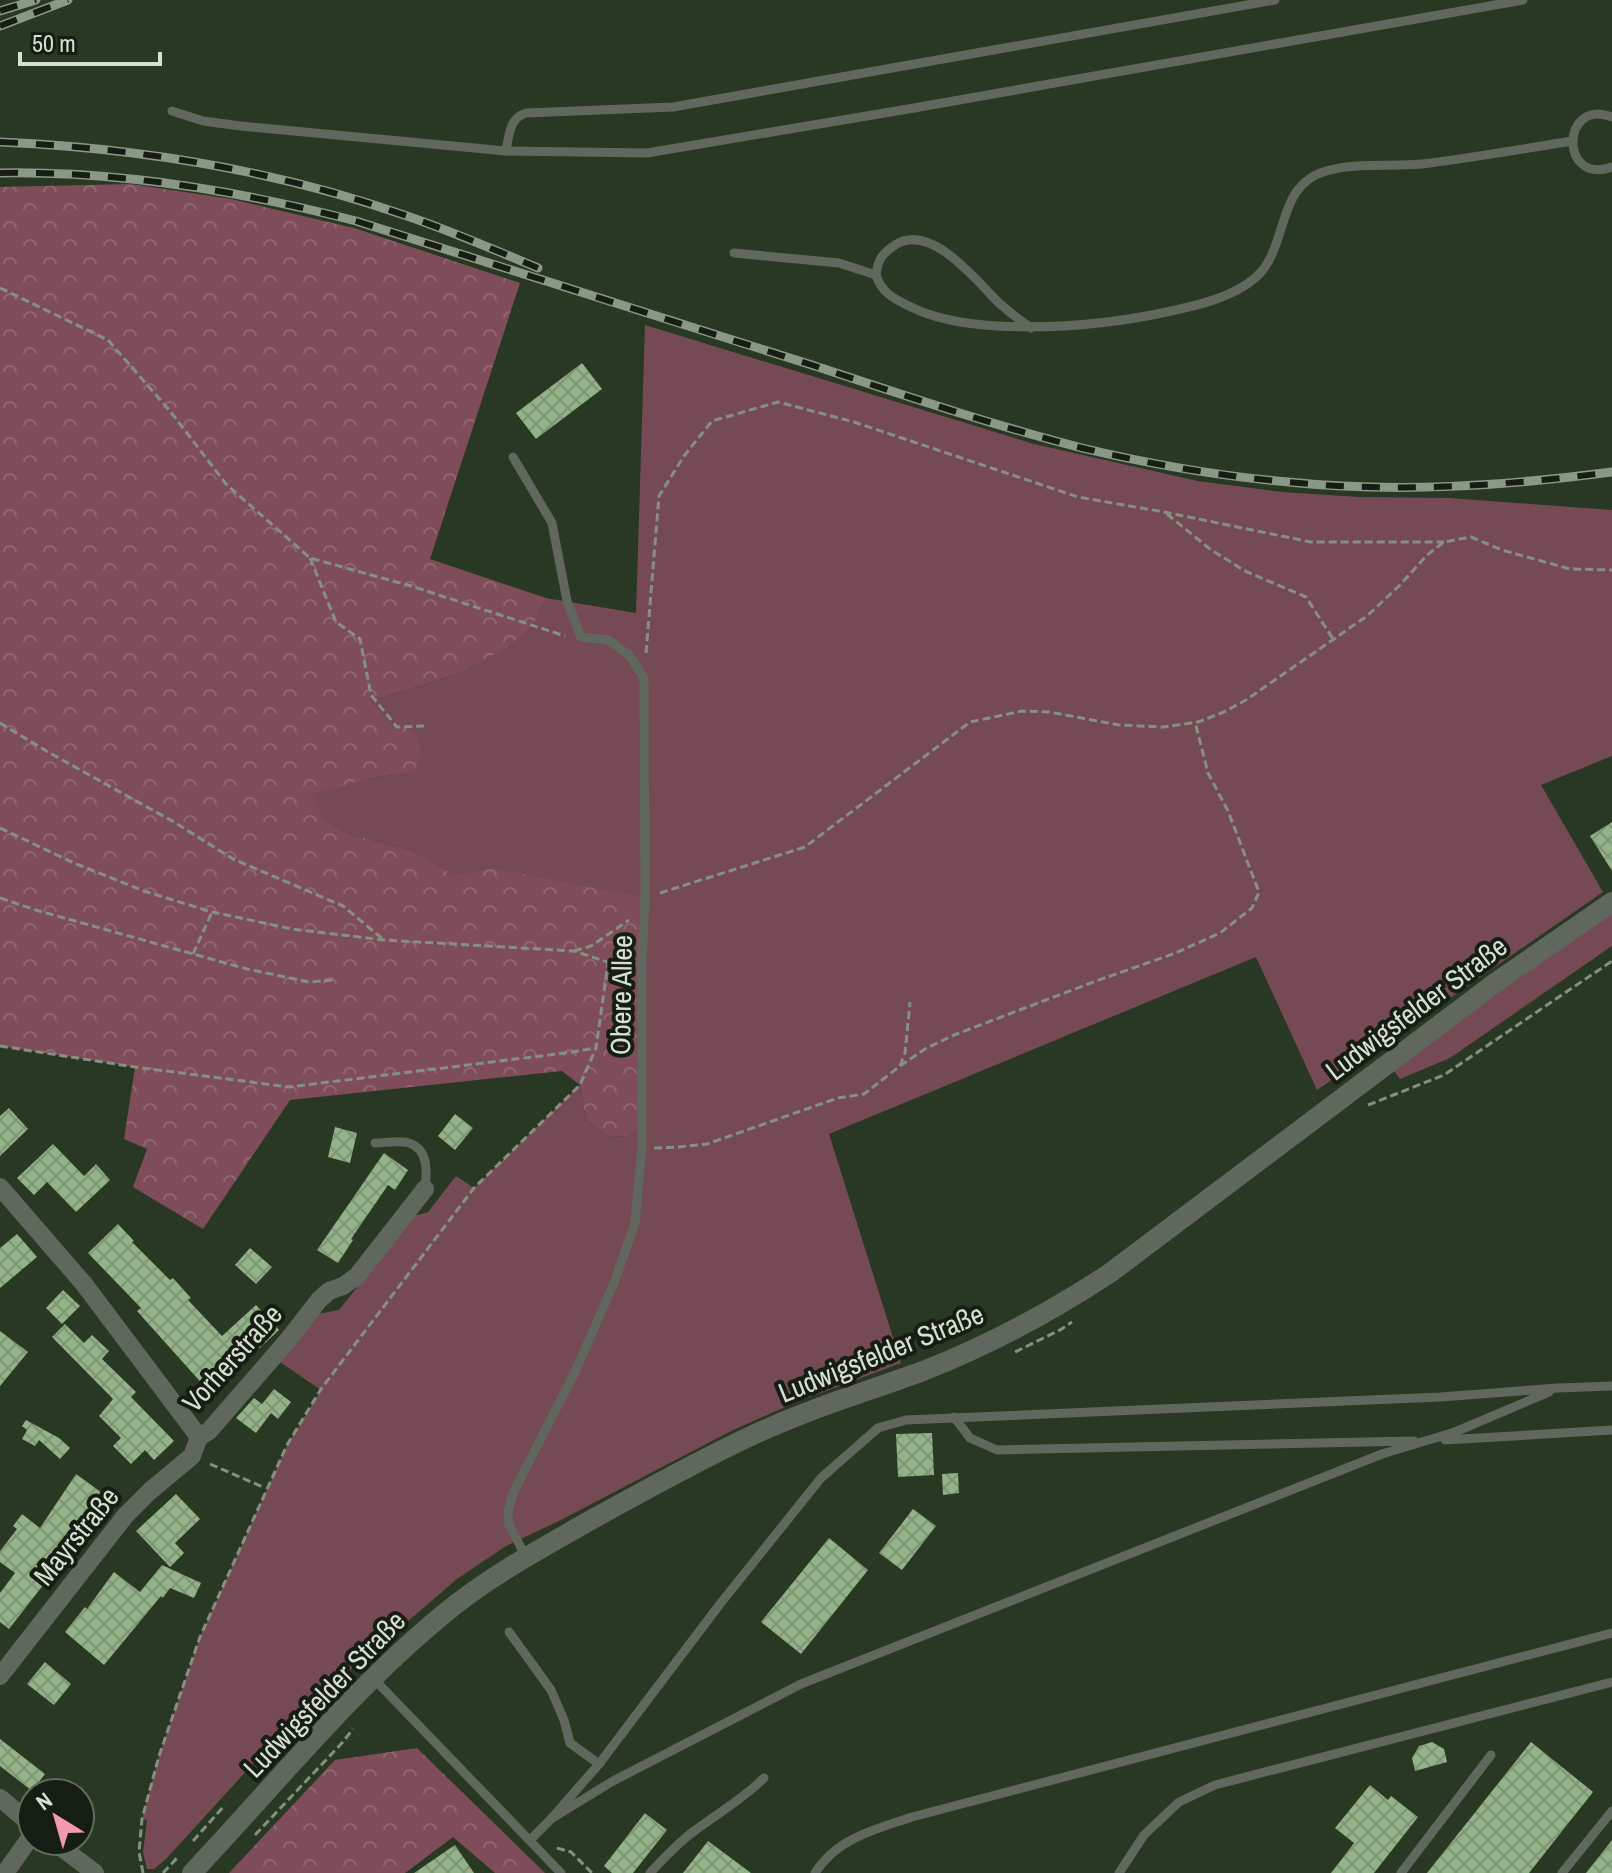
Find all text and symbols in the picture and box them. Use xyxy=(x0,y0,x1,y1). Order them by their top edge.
scale bar xyxy=(20,16,160,66)
text: 50 m xyxy=(32,27,76,59)
street label: Ludwigsfelder Straße xyxy=(1317,927,1515,1089)
street label: Obere Allee xyxy=(601,935,641,1055)
street label: Ludwigsfelder Straße xyxy=(773,1295,989,1411)
street label: Vorherstraße xyxy=(173,1296,291,1420)
street label: Mayrstraße xyxy=(25,1479,127,1593)
street label: Ludwigsfelder Straße xyxy=(235,1602,413,1786)
north arrow xyxy=(16,1777,96,1857)
text: N xyxy=(30,1785,58,1817)

